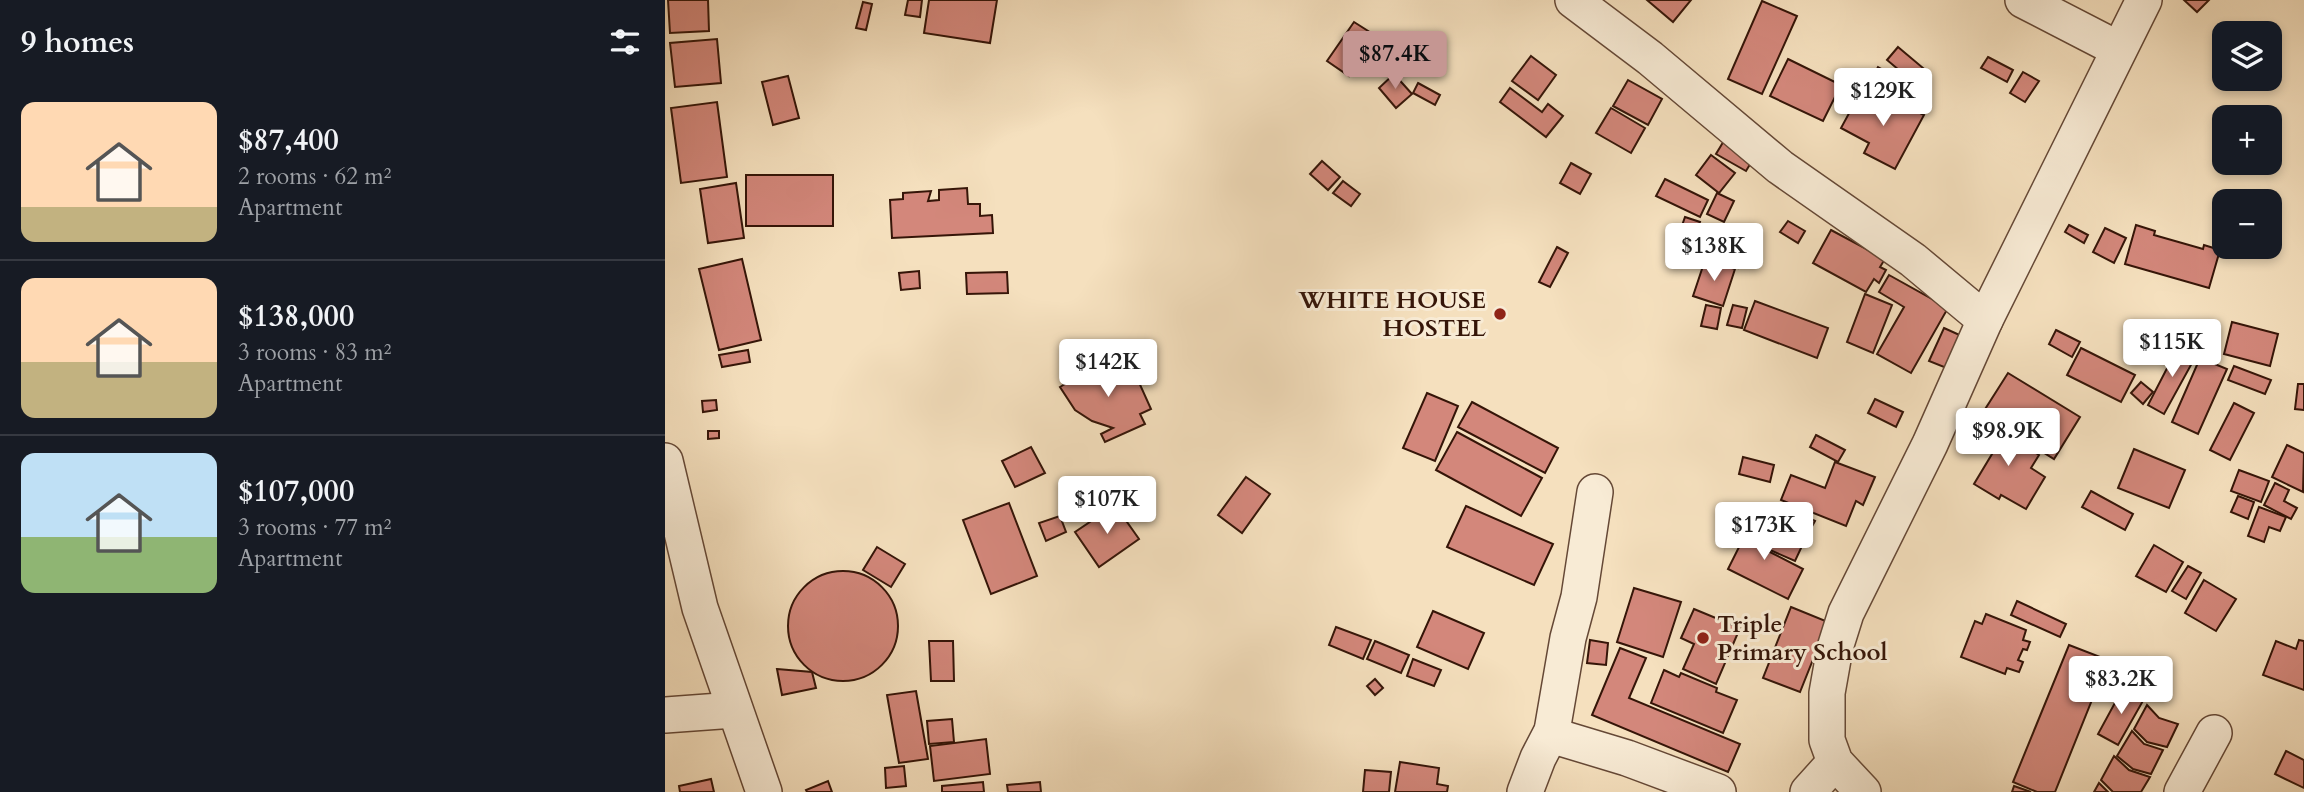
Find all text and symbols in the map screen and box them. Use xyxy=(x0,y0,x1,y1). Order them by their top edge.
map controls xyxy=(2212,21,2282,259)
button: layers xyxy=(2212,21,2282,91)
text: 9 homes xyxy=(21,22,134,63)
icon: filters xyxy=(606,23,644,61)
pin: $87.4K xyxy=(1338,32,1452,91)
text: $87.4K xyxy=(1359,38,1431,69)
pin: $129K xyxy=(1834,68,1932,128)
text: $129K xyxy=(1850,75,1916,106)
button: + xyxy=(2212,105,2282,175)
text: $87,400 xyxy=(238,120,339,161)
icon: home xyxy=(77,130,161,214)
text: 2 rooms · 62 m² xyxy=(238,161,391,192)
button: − xyxy=(2212,189,2282,259)
text: Apartment xyxy=(238,192,342,223)
pin: $138K xyxy=(1665,224,1763,283)
text: $138K xyxy=(1681,230,1747,261)
place label: WHITE HOUSE HOSTEL xyxy=(1298,284,1487,345)
text: $138,000 xyxy=(238,296,354,337)
icon: home xyxy=(77,306,161,390)
marker: WHITE HOUSE HOSTEL xyxy=(1492,306,1508,322)
pin: $115K xyxy=(2123,320,2221,379)
text: $115K xyxy=(2139,326,2205,357)
text: 3 rooms · 83 m² xyxy=(238,337,391,368)
pin: $142K xyxy=(1059,340,1157,399)
text: $142K xyxy=(1075,346,1141,377)
text: Apartment xyxy=(238,368,342,399)
pin: $98.9K xyxy=(1951,408,2065,468)
text: $98.9K xyxy=(1972,415,2044,446)
text: $107,000 xyxy=(238,471,354,512)
pin: $107K xyxy=(1058,476,1156,536)
icon: home xyxy=(77,481,161,565)
text: $107K xyxy=(1074,483,1140,514)
pin: $173K xyxy=(1715,503,1813,562)
text: $173K xyxy=(1731,509,1797,540)
text: 3 rooms · 77 m² xyxy=(238,512,391,543)
text: Apartment xyxy=(238,543,342,574)
place label: Triple Primary School xyxy=(1717,608,1888,669)
marker: Triple Primary School xyxy=(1695,630,1711,646)
pin: $83.2K xyxy=(2064,656,2178,716)
text: $83.2K xyxy=(2085,663,2157,694)

